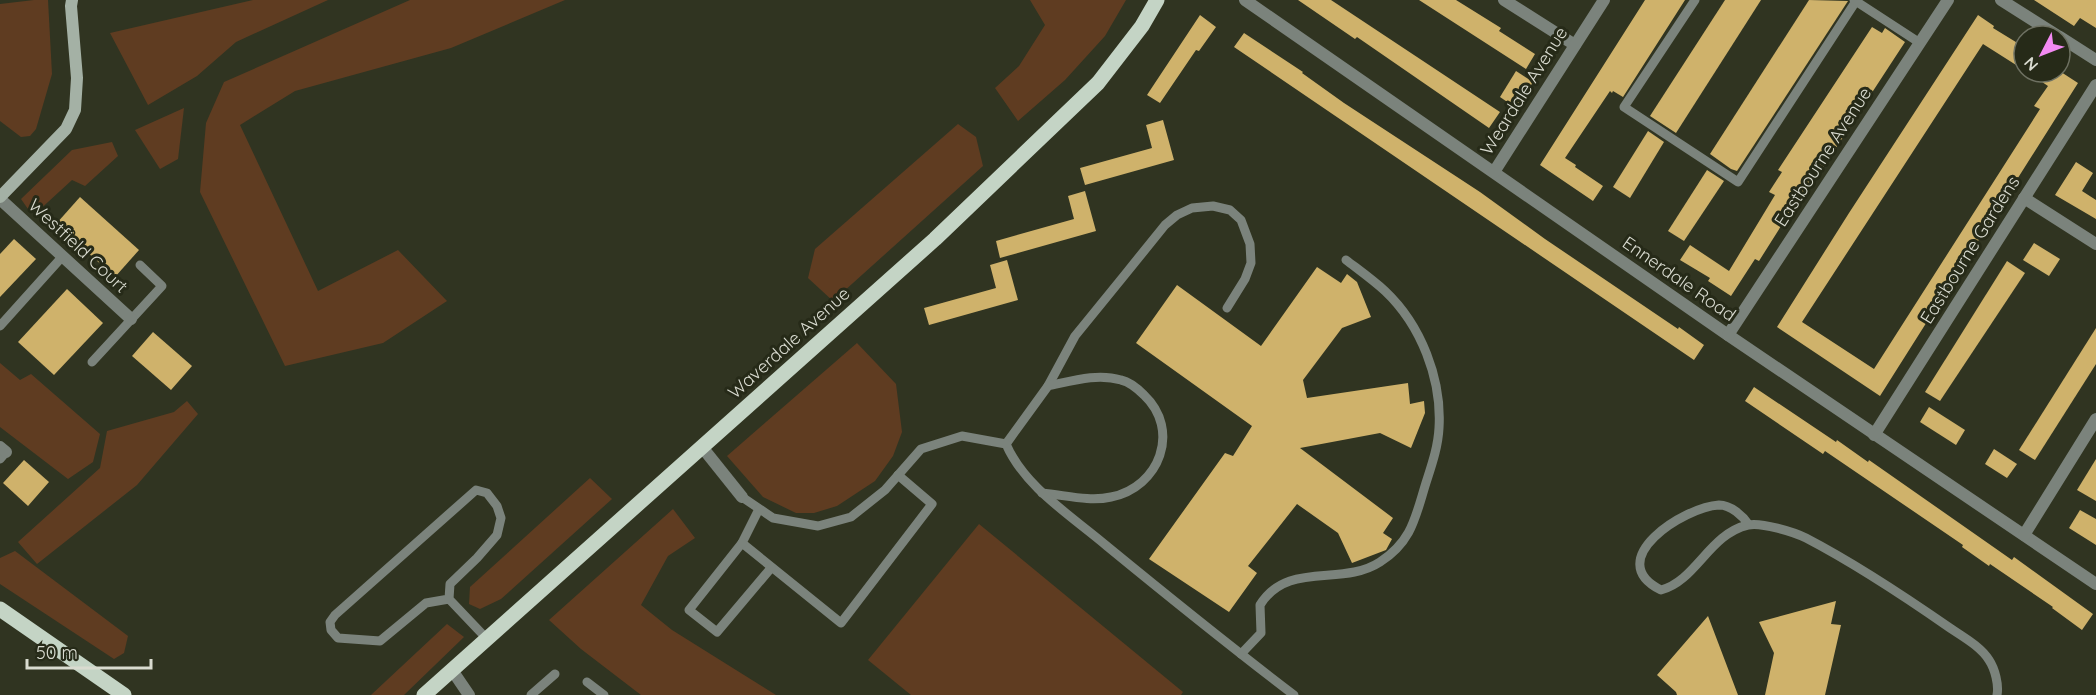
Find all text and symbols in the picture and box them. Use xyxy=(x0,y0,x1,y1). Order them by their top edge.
street label: Weardale Avenue xyxy=(1475,22,1572,159)
north arrow xyxy=(2012,24,2072,84)
text: N xyxy=(2019,53,2042,75)
street label: Eastbourne Avenue xyxy=(1769,83,1876,231)
street label: Eastbourne Gardens xyxy=(1915,171,2024,328)
street label: Westfield Court xyxy=(24,194,133,298)
street label: Ennerdale Road xyxy=(1618,231,1740,326)
street label: Waverdale Avenue xyxy=(723,282,855,404)
scale bar xyxy=(27,632,152,670)
text: 50 m xyxy=(36,641,78,664)

